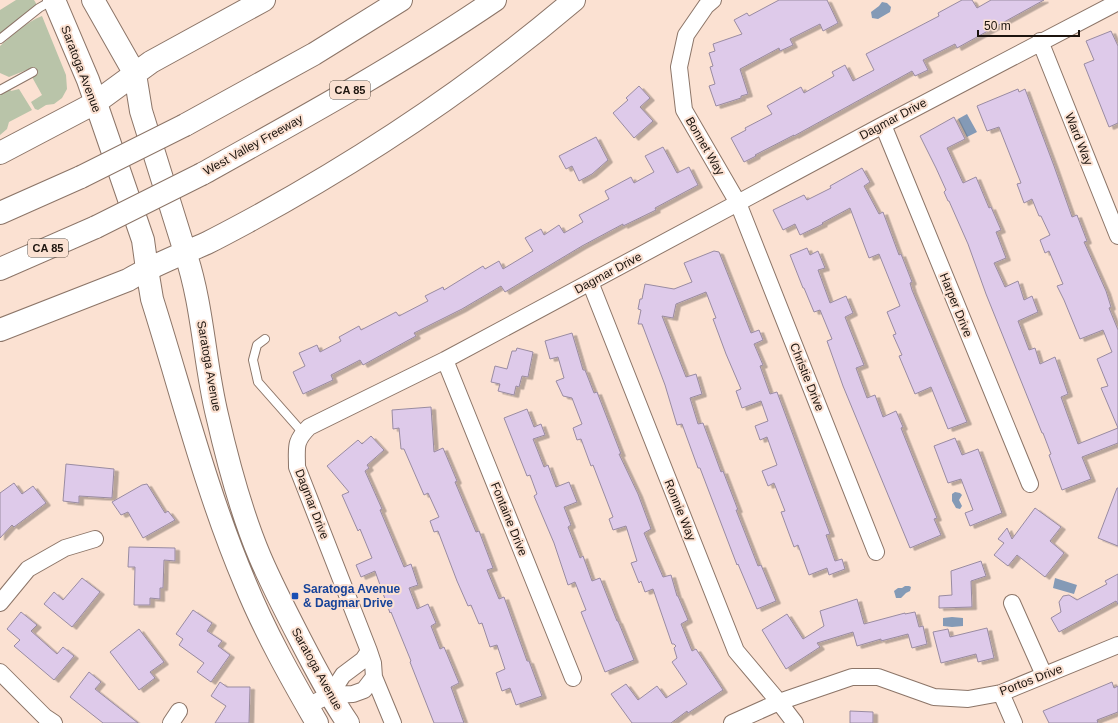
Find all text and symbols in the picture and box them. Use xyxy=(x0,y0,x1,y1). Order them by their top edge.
scale bar xyxy=(978,12,1079,38)
text: 50 m xyxy=(984,19,1011,33)
street label: Saratoga Avenue xyxy=(58,24,104,115)
road number: CA 85 xyxy=(330,81,370,99)
street label: Dagmar Drive xyxy=(857,95,929,143)
street label: Ward Way xyxy=(1062,111,1096,167)
street label: West Valley Freeway xyxy=(201,112,305,178)
street label: Bonnet Way xyxy=(683,114,727,178)
road number: CA 85 xyxy=(28,239,68,257)
street label: Dagmar Drive xyxy=(572,249,644,297)
street label: Harper Drive xyxy=(937,271,975,339)
street label: Saratoga Avenue xyxy=(194,320,224,413)
street label: Christie Drive xyxy=(787,341,827,413)
street label: Dagmar Drive xyxy=(292,467,332,541)
street label: Ronnie Way xyxy=(661,477,699,543)
street label: Fontaine Drive xyxy=(488,480,530,558)
place label: Saratoga Avenue & Dagmar Drive xyxy=(303,582,400,610)
marker: Saratoga Avenue & Dagmar Drive xyxy=(290,591,300,601)
street label: Saratoga Avenue xyxy=(289,625,346,713)
street label: Portos Drive xyxy=(998,662,1065,698)

